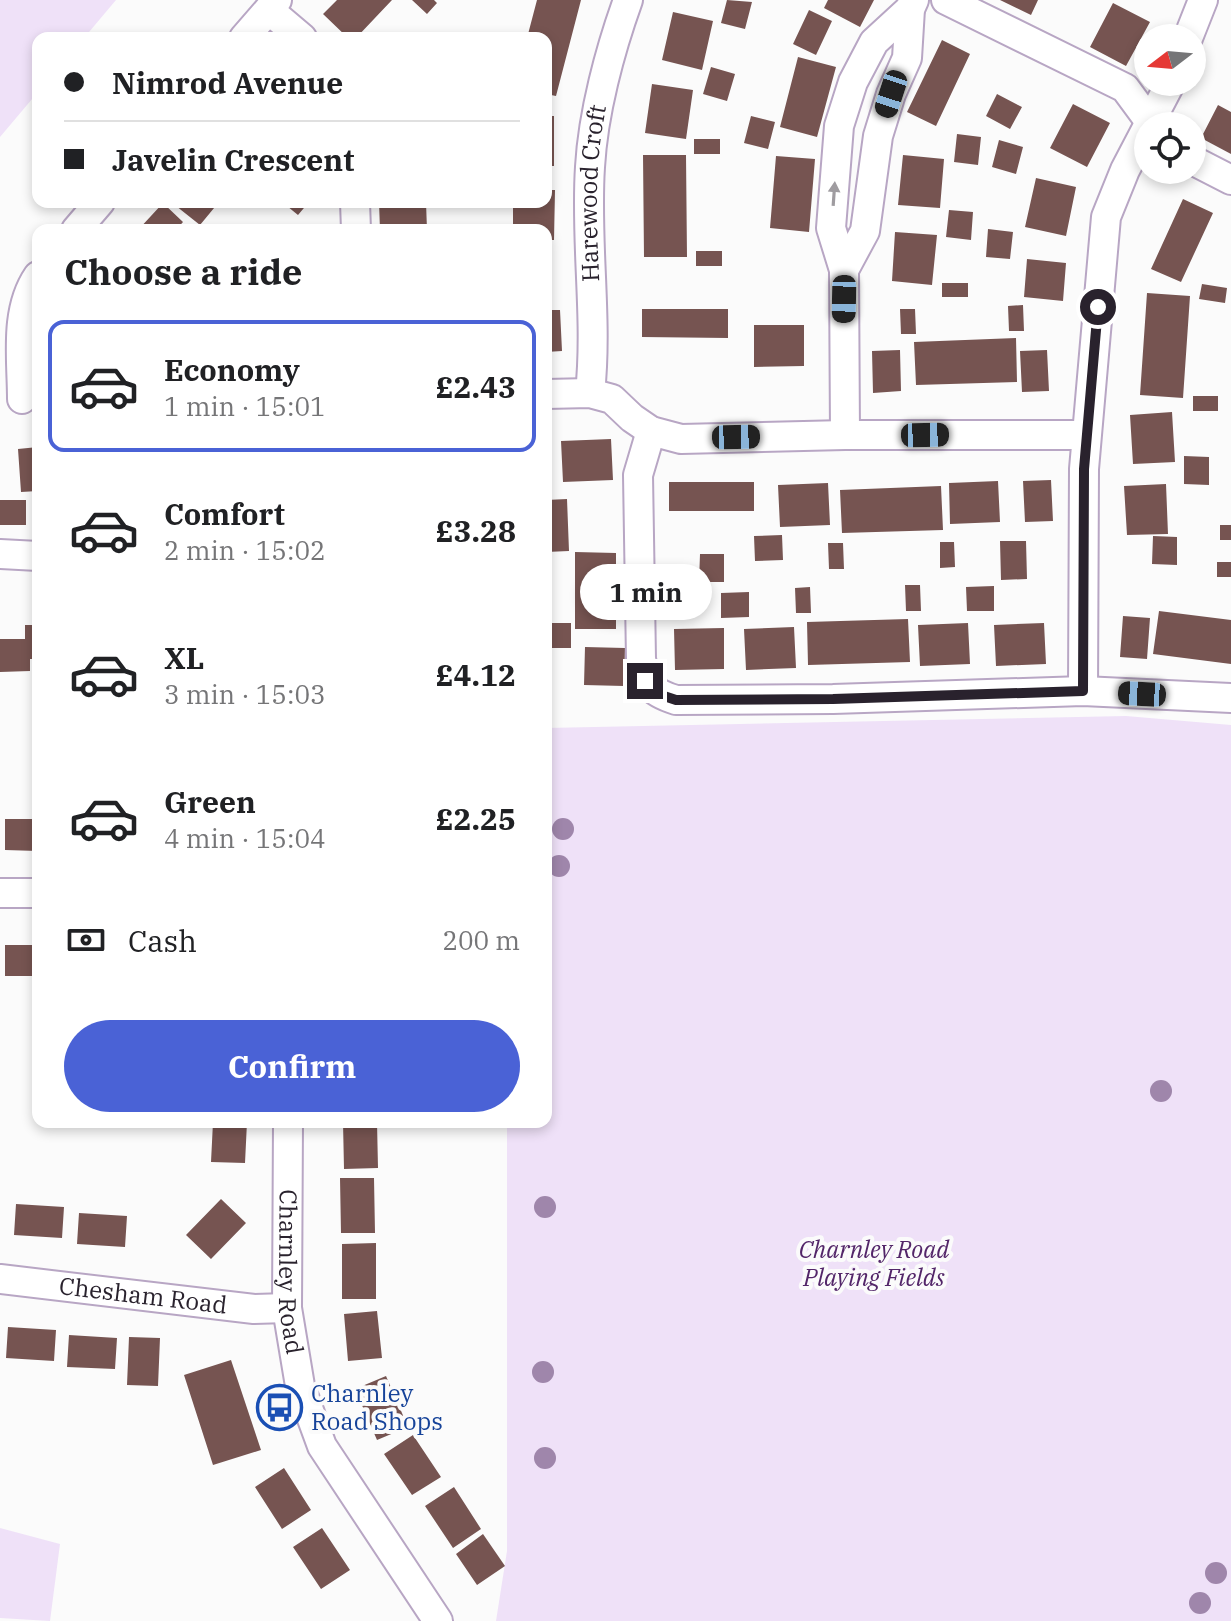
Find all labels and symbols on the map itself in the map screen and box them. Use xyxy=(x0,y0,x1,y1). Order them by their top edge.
north arrow xyxy=(1134,24,1206,96)
car xyxy=(872,67,910,121)
street label: Harewood Croft xyxy=(572,102,613,283)
one-way arrow xyxy=(828,181,841,206)
car xyxy=(832,275,856,323)
route start xyxy=(1080,289,1116,325)
car xyxy=(901,423,949,447)
car xyxy=(712,425,760,449)
callout: 1 min xyxy=(579,565,711,621)
route end xyxy=(627,663,663,699)
car xyxy=(1117,681,1167,707)
street label: Charnley Road xyxy=(272,1189,311,1356)
park label: Charnley Road Playing Fields xyxy=(799,1233,950,1293)
street label: Chesham Road xyxy=(57,1269,229,1321)
place label: Charnley Road Shops xyxy=(311,1377,443,1437)
bus stop icon: Charnley Road Shops xyxy=(256,1384,304,1432)

